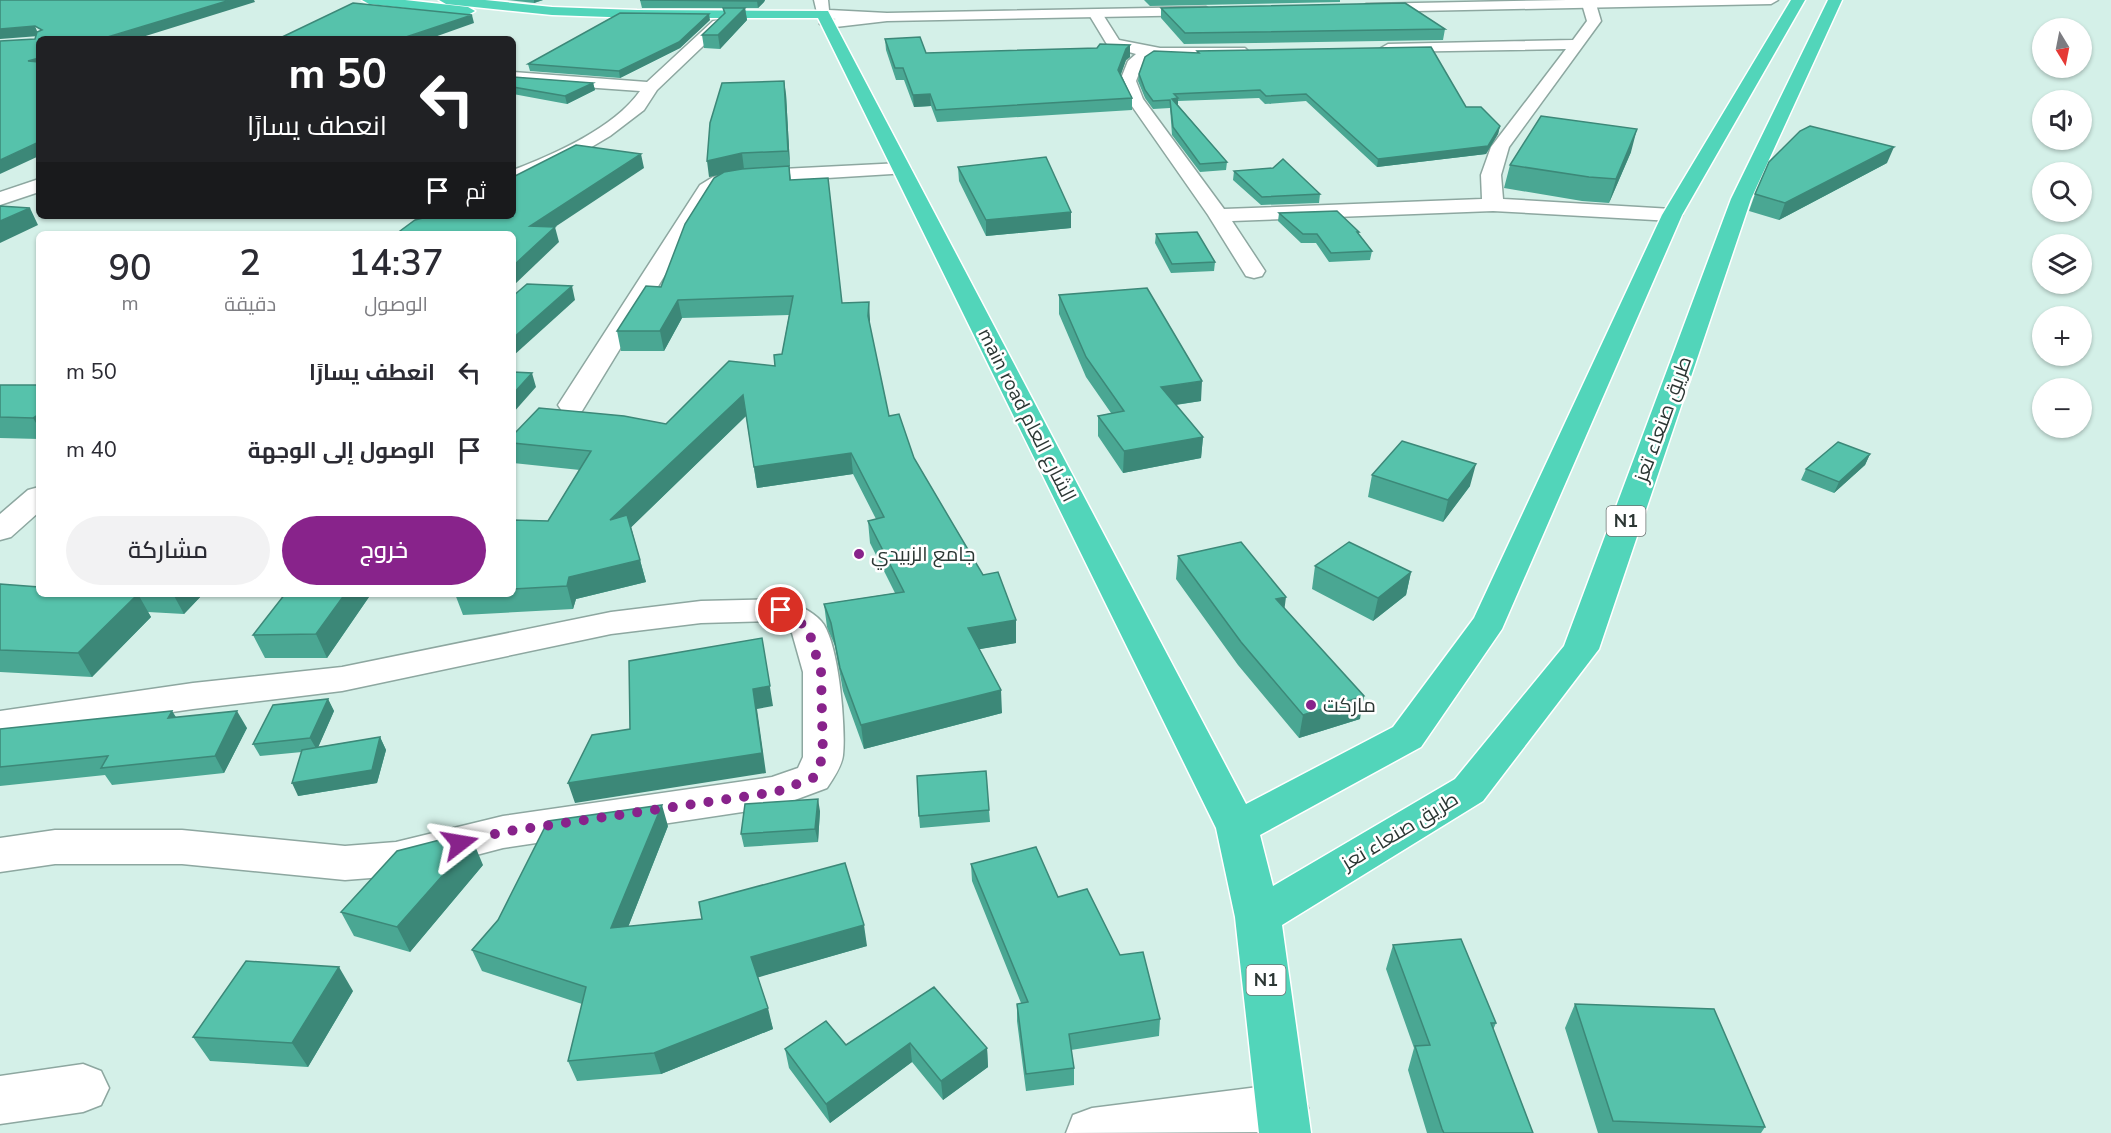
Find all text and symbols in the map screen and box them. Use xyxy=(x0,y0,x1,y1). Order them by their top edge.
north arrow xyxy=(2032,18,2092,78)
map controls xyxy=(2032,18,2092,438)
text: 50 m xyxy=(288,46,387,103)
icon: left xyxy=(408,60,486,138)
button: sound xyxy=(2032,90,2092,150)
text: انعطف يسارًا xyxy=(247,108,387,145)
button: search xyxy=(2032,162,2092,222)
icon: arrive xyxy=(421,174,454,207)
text: ثم xyxy=(466,177,486,207)
button: layers xyxy=(2032,234,2092,294)
text: 2 xyxy=(239,239,261,288)
text: 14:37 xyxy=(349,239,444,288)
text: 90 xyxy=(108,244,152,293)
text: m xyxy=(122,290,139,317)
text: دقيقة xyxy=(224,291,276,318)
text: الوصول xyxy=(364,291,428,318)
button: + xyxy=(2032,306,2092,366)
street label: main road الشارع العام xyxy=(971,323,1083,507)
street label: طريق صنعاء تعز xyxy=(1627,352,1698,486)
icon: left xyxy=(453,356,486,389)
text: 50 m xyxy=(66,357,117,387)
text: انعطف يسارًا xyxy=(309,358,435,388)
button: − xyxy=(2032,378,2092,438)
icon: arrive xyxy=(453,434,486,467)
text: 40 m xyxy=(66,435,117,465)
text: الوصول إلى الوجهة xyxy=(248,436,435,466)
road number: N1 xyxy=(1606,506,1646,536)
button: مشاركة xyxy=(66,516,270,585)
button: خروج xyxy=(282,516,486,585)
place label: جامع الزبيدي xyxy=(871,541,975,570)
marker: جامع الزبيدي xyxy=(852,547,866,561)
pin xyxy=(755,584,806,635)
icon: arrive xyxy=(764,593,797,626)
place label: ماركت xyxy=(1323,692,1376,719)
marker: ماركت xyxy=(1304,698,1318,712)
street label: طريق صنعاء تعز xyxy=(1336,785,1463,877)
position arrow xyxy=(428,811,492,875)
road number: N1 xyxy=(1246,965,1286,995)

